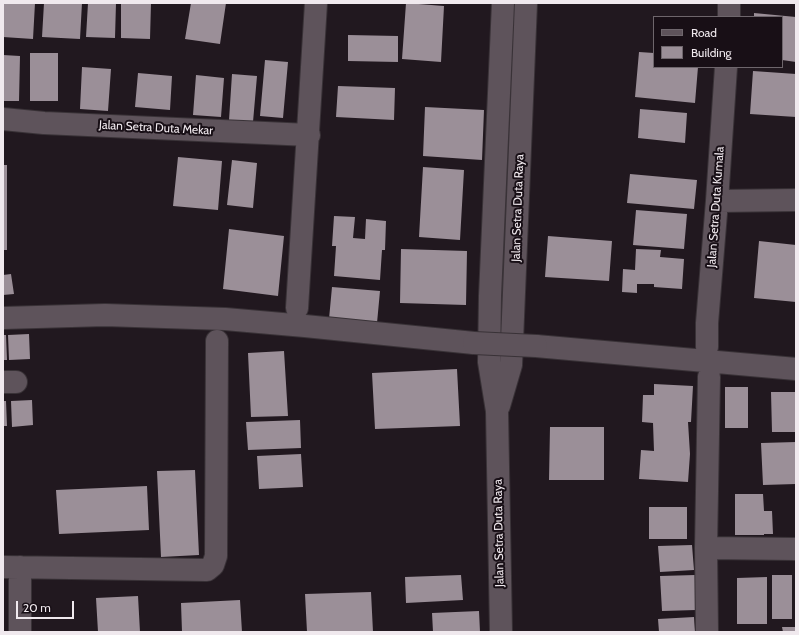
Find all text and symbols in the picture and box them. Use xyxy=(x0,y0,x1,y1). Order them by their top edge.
legend xyxy=(653,16,783,68)
text: Road xyxy=(691,25,717,40)
text: Building xyxy=(691,45,732,60)
street label: Jalan Setra Duta Mekar xyxy=(99,118,213,138)
street label: Jalan Setra Duta Kumala xyxy=(705,146,727,268)
street label: Jalan Setra Duta Raya xyxy=(509,154,527,262)
street label: Jalan Setra Duta Raya xyxy=(491,479,507,587)
scale bar xyxy=(18,593,76,619)
text: 20 m xyxy=(23,600,51,615)

